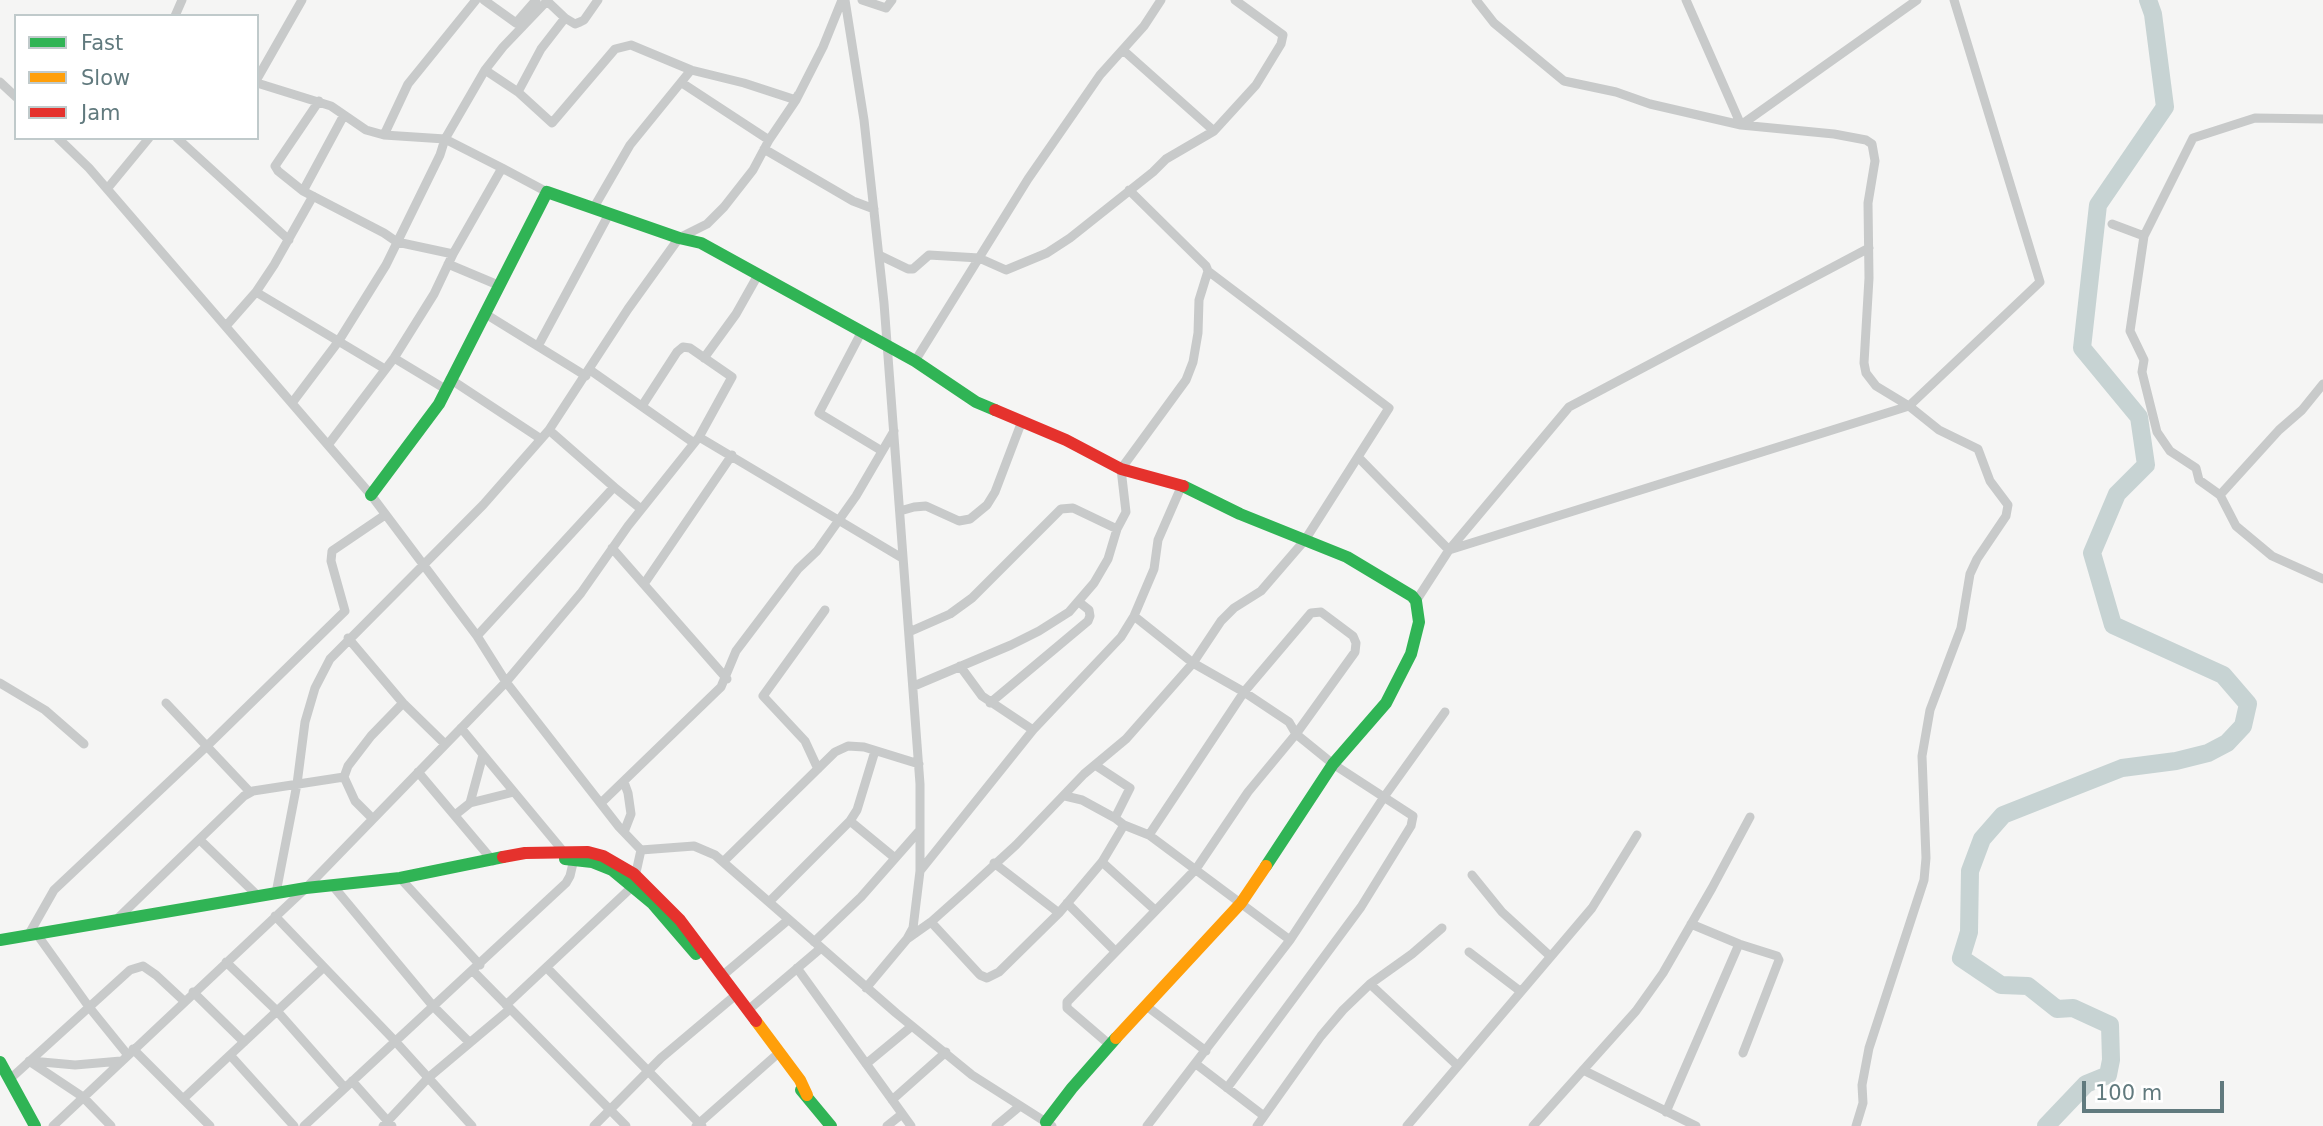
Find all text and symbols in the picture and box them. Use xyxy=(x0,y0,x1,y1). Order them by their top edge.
legend xyxy=(14,14,259,140)
text: Fast xyxy=(81,31,123,55)
text: Slow xyxy=(81,66,130,90)
text: Jam xyxy=(81,101,121,125)
scale bar xyxy=(2085,1066,2227,1110)
text: 100 m xyxy=(2095,1081,2162,1105)

